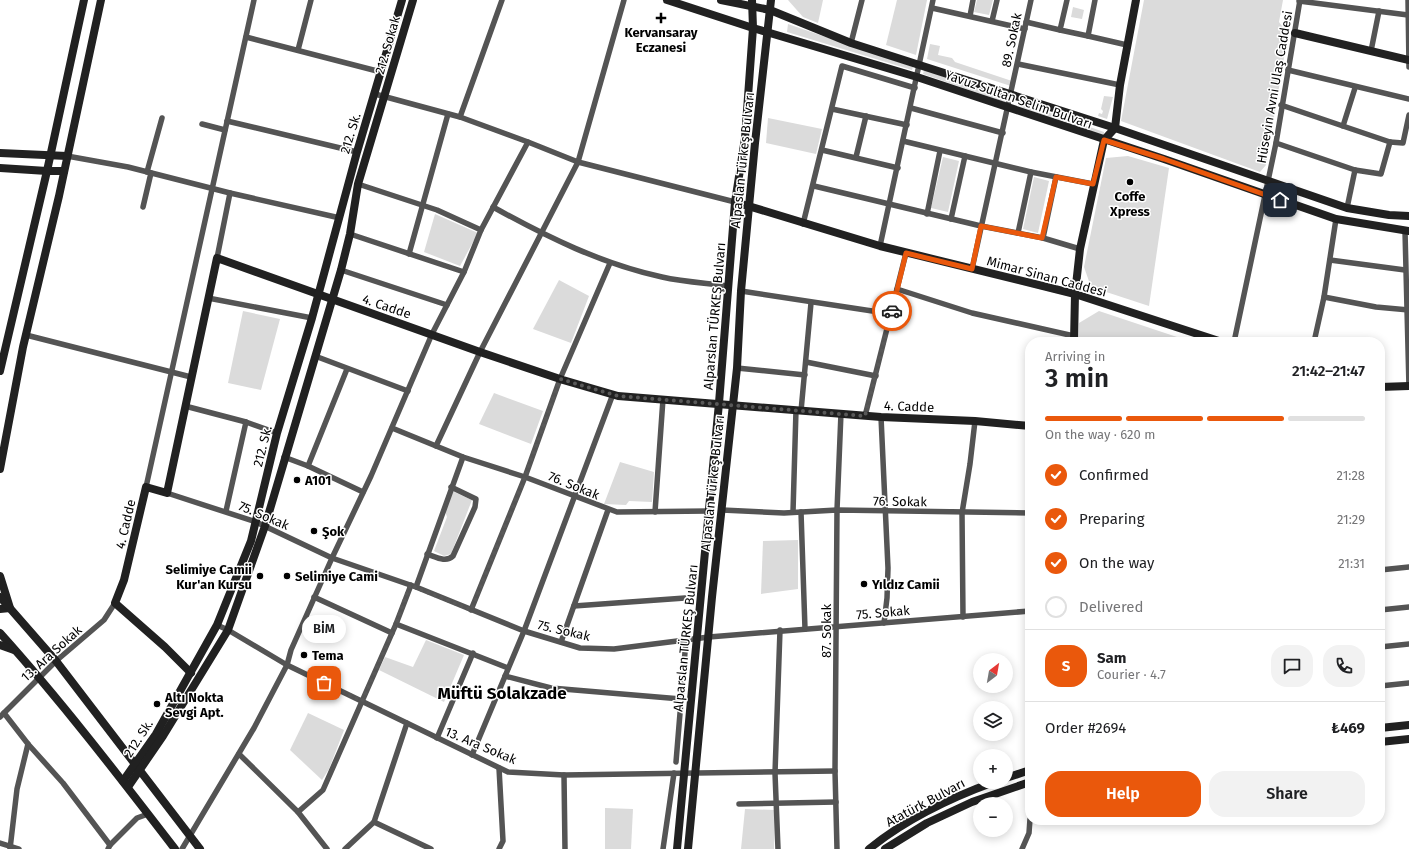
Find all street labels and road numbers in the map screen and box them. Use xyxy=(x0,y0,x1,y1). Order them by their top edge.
street label: Hüseyin Avni Ulaş Caddesi xyxy=(1254,10,1295,165)
street label: 89. Sokak xyxy=(998,11,1025,69)
street label: 212. Sokak xyxy=(372,14,403,76)
street label: Yavuz Sultan Selim Bulvarı xyxy=(943,67,1094,132)
street label: Alpaslan Türkeş Bulvarı xyxy=(728,91,757,229)
street label: 212. Sk. xyxy=(337,111,364,155)
street label: Alparslan TÜRKEŞ Bulvarı xyxy=(700,242,728,390)
street label: Mimar Sinan Caddesi xyxy=(985,253,1108,300)
street label: 4. Cadde xyxy=(361,291,413,322)
street label: 4. Cadde xyxy=(884,398,934,415)
street label: Alpaslan Türkeş Bulvarı xyxy=(698,414,727,552)
street label: 212. Sk. xyxy=(250,424,275,468)
street label: 76. Sokak xyxy=(546,468,602,503)
street label: 76. Sokak xyxy=(873,494,927,509)
street label: 4. Cadde xyxy=(113,498,138,550)
street label: 75. Sokak xyxy=(236,498,292,533)
street label: Alparslan TÜRKEŞ Bulvarı xyxy=(669,564,701,712)
street label: 75. Sokak xyxy=(856,603,911,622)
street label: 87. Sokak xyxy=(819,604,834,658)
street label: 75. Sokak xyxy=(536,617,592,644)
street label: 13. Ara Sokak xyxy=(18,622,85,684)
street label: 212. Sk. xyxy=(121,717,156,760)
street label: 13. Ara Sokak xyxy=(443,724,519,767)
street label: Atatürk Bulvarı xyxy=(883,775,967,830)

